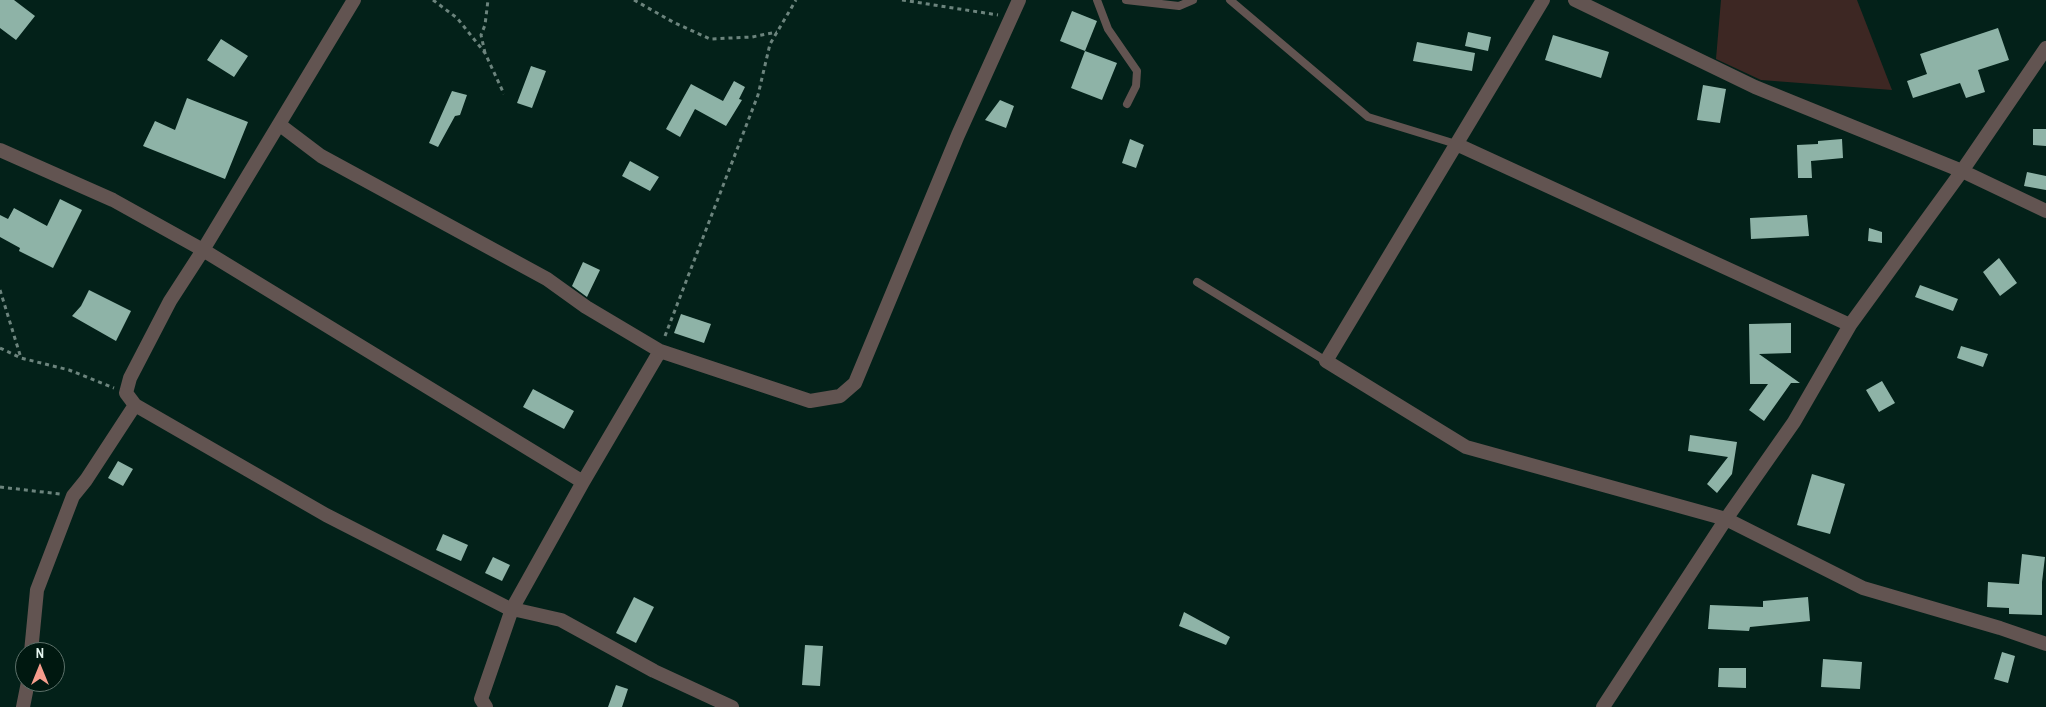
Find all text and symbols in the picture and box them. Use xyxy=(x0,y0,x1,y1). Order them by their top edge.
north arrow xyxy=(15,642,65,692)
text: N xyxy=(36,644,44,662)

